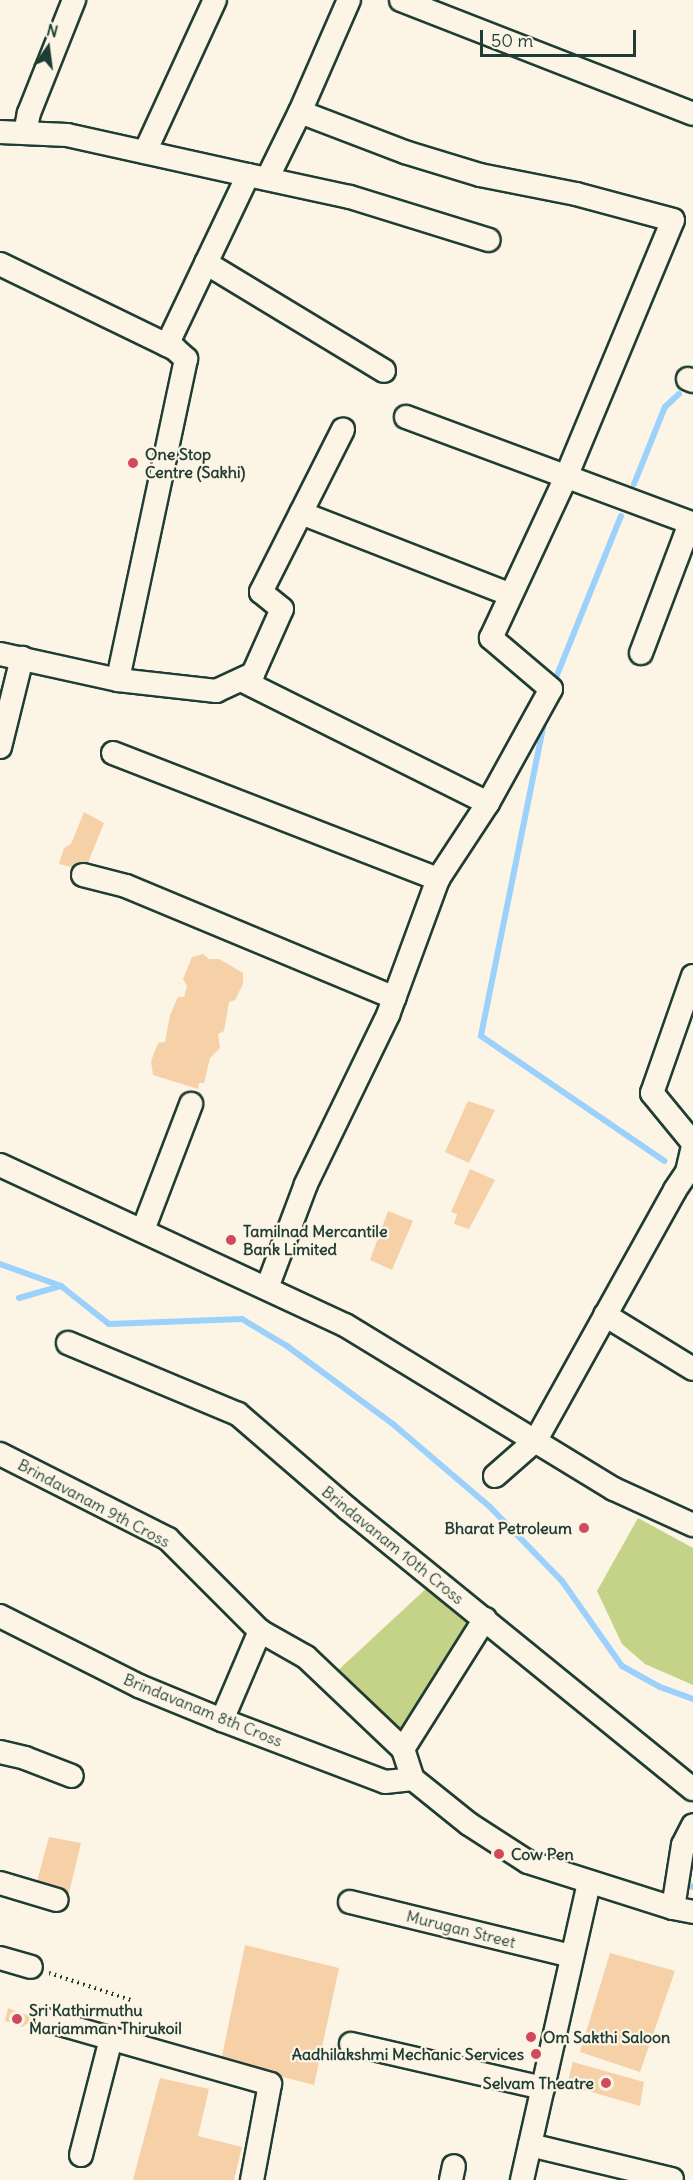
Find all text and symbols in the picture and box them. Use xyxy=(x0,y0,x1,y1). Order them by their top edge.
north arrow xyxy=(18,18,78,78)
scale bar xyxy=(483,18,639,56)
text: N xyxy=(45,19,60,42)
text: 50 m xyxy=(491,29,533,52)
place label: One Stop Centre (Sakhi) xyxy=(145,444,245,482)
marker: One Stop Centre (Sakhi) xyxy=(126,456,140,470)
place label: Tamilnad Mercantile Bank Limited xyxy=(243,1221,388,1259)
marker: Tamilnad Mercantile Bank Limited xyxy=(224,1233,238,1247)
street label: Brindavanam 9th Cross xyxy=(15,1455,173,1551)
street label: Brindavanam 10th Cross xyxy=(318,1482,468,1608)
place label: Bharat Petroleum xyxy=(444,1518,572,1538)
marker: Bharat Petroleum xyxy=(577,1521,591,1535)
street label: Brindavanam 8th Cross xyxy=(121,1669,285,1751)
place label: Cow Pen xyxy=(511,1844,574,1864)
marker: Cow Pen xyxy=(492,1847,506,1861)
street label: Murugan Street xyxy=(404,1906,518,1952)
place label: Sri Kathirmuthu Mariamman Thirukoil xyxy=(29,2000,182,2038)
marker: Sri Kathirmuthu Mariamman Thirukoil xyxy=(10,2012,24,2026)
place label: Om Sakthi Saloon xyxy=(543,2027,670,2047)
marker: Om Sakthi Saloon xyxy=(524,2030,538,2044)
place label: Aadhilakshmi Mechanic Services xyxy=(292,2044,524,2064)
marker: Aadhilakshmi Mechanic Services xyxy=(529,2047,543,2061)
place label: Selvam Theatre xyxy=(483,2073,594,2093)
marker: Selvam Theatre xyxy=(599,2076,613,2090)

